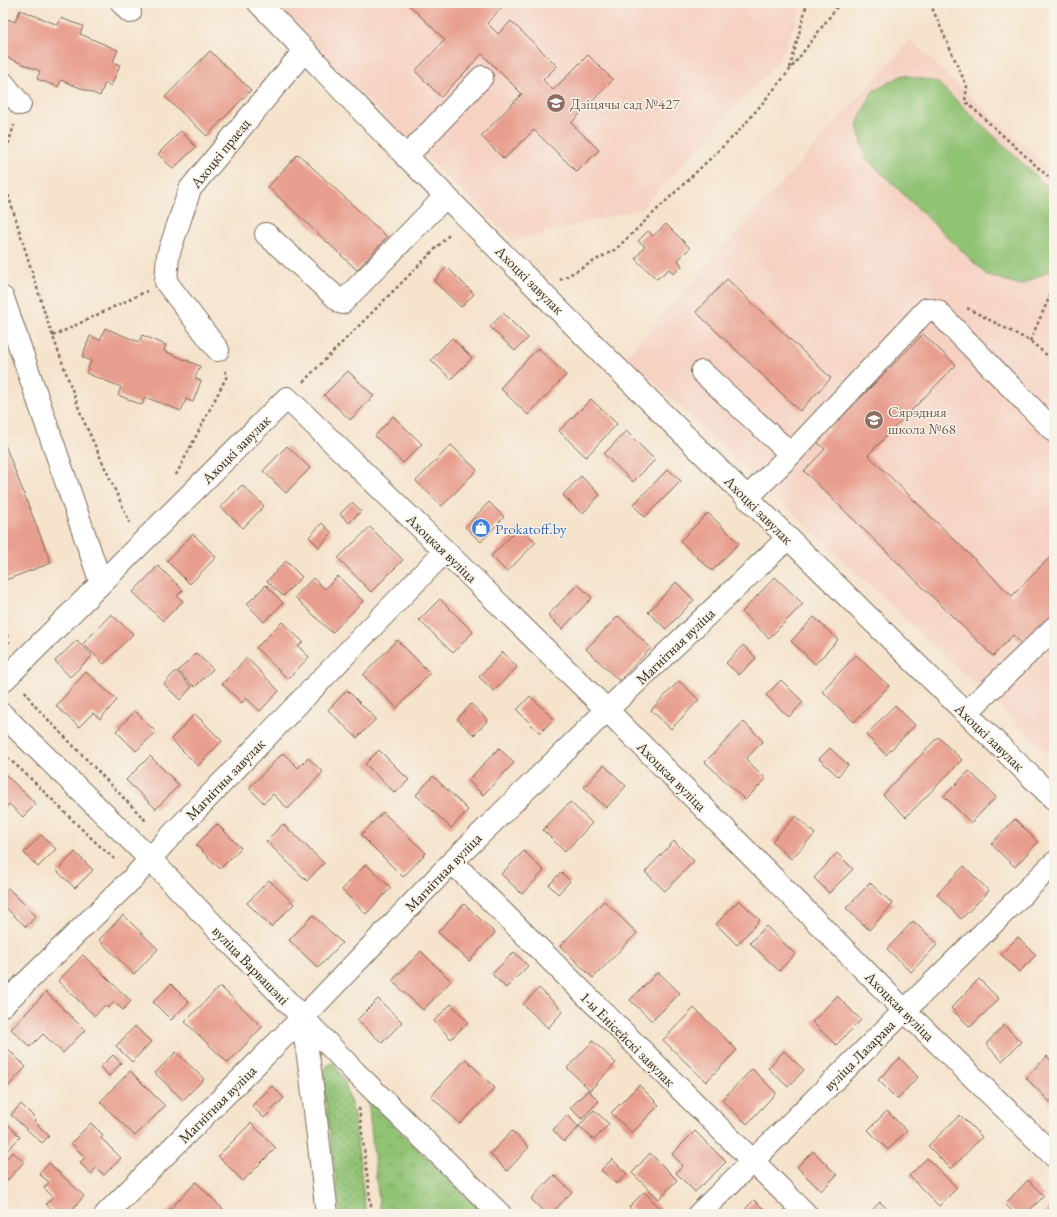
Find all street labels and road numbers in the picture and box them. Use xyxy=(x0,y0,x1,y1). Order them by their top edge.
street label: Ахоцкі праезд xyxy=(185,114,254,193)
street label: Ахоцкі завулак xyxy=(491,241,568,318)
street label: Ахоцкі завулак xyxy=(197,411,274,488)
street label: Ахоцкі завулак xyxy=(720,471,797,548)
street label: Ахоцкая вуліца xyxy=(402,509,481,586)
street label: Магнітная вуліца xyxy=(632,604,718,688)
street label: Ахоцкі завулак xyxy=(950,698,1029,775)
street label: Магнітны завулак xyxy=(181,734,269,824)
street label: Ахоцкая вуліца xyxy=(632,736,711,815)
street label: Магнітная вуліца xyxy=(401,829,485,915)
street label: вуліца Варвашэні xyxy=(208,921,294,1009)
street label: Ахоцкая вуліца xyxy=(860,966,939,1045)
street label: 1-ы Енісейскі завулак xyxy=(576,987,680,1091)
street label: вуліца Лазарава xyxy=(819,1015,899,1095)
street label: Магнітная вуліца xyxy=(174,1061,260,1147)

